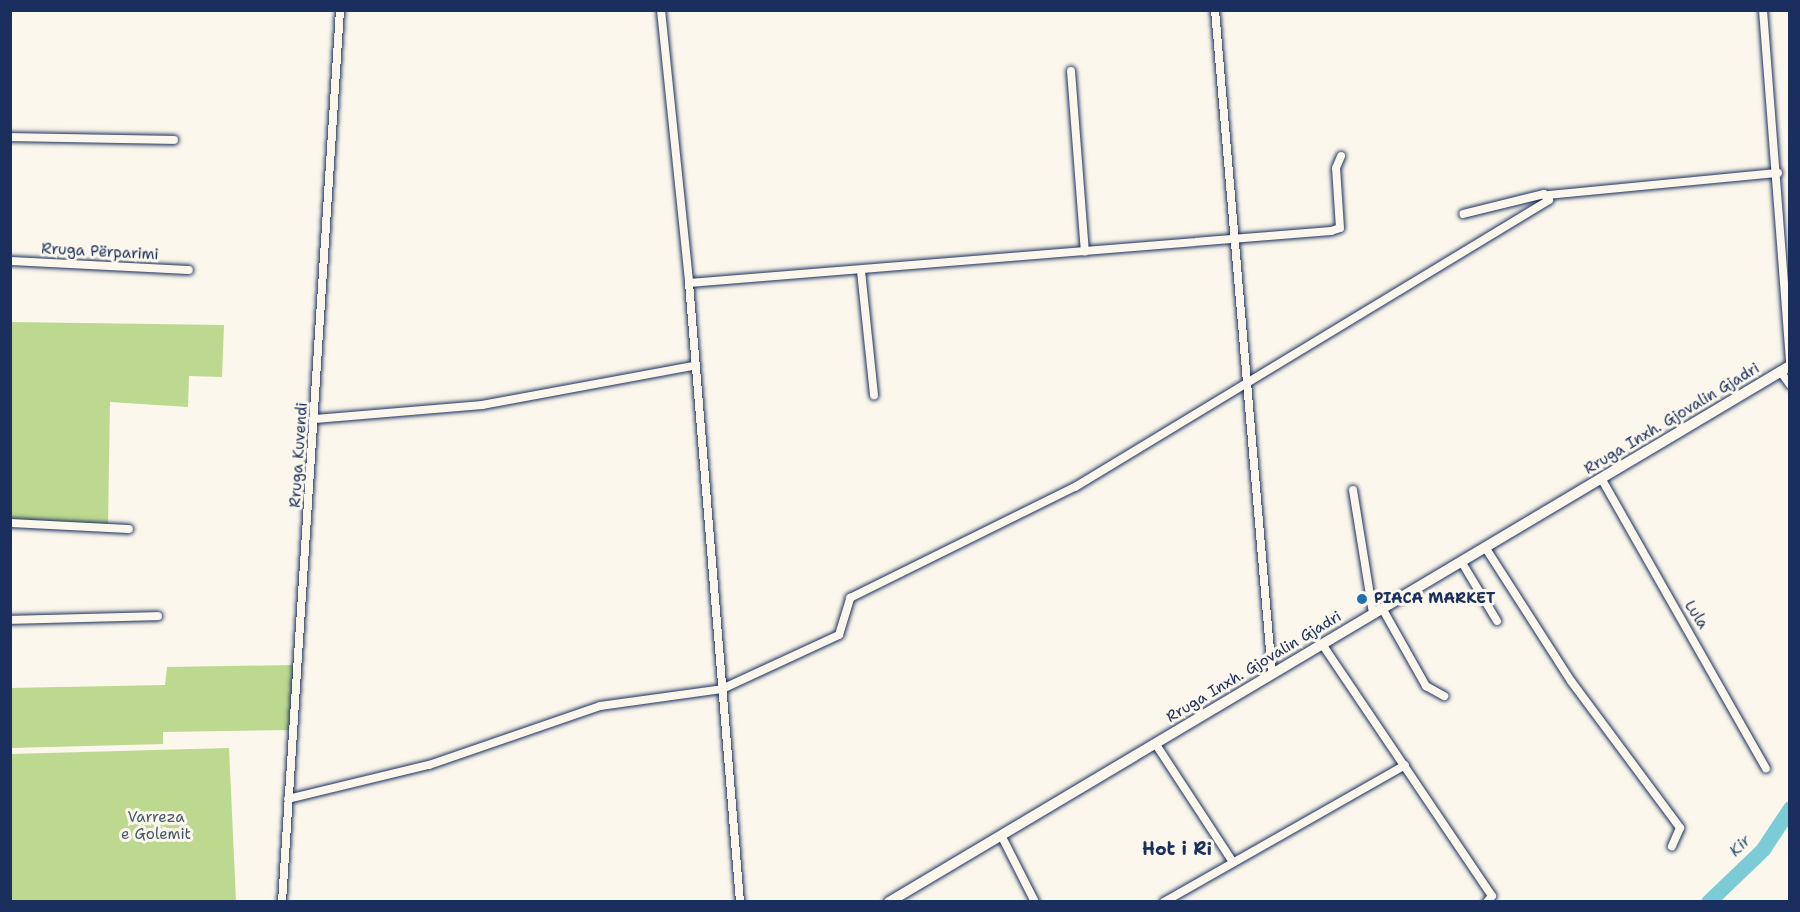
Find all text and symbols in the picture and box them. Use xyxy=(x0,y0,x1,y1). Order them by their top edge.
street label: Rruga Përparimi xyxy=(41,240,159,264)
street label: Rruga Inxh. Gjovalin Gjadri xyxy=(1581,359,1763,479)
street label: Rruga Kuvendi xyxy=(286,402,312,508)
place label: PIACA MARKET xyxy=(1374,590,1495,608)
marker: PIACA MARKET xyxy=(1355,592,1369,606)
street label: Lula xyxy=(1680,597,1712,633)
street label: Rruga Inxh. Gjovalin Gjadri xyxy=(1163,607,1345,727)
park label: Varreza e Golemit xyxy=(121,808,191,843)
water label: Kir xyxy=(1725,831,1755,861)
district label: Hot i Ri xyxy=(1142,838,1212,860)

